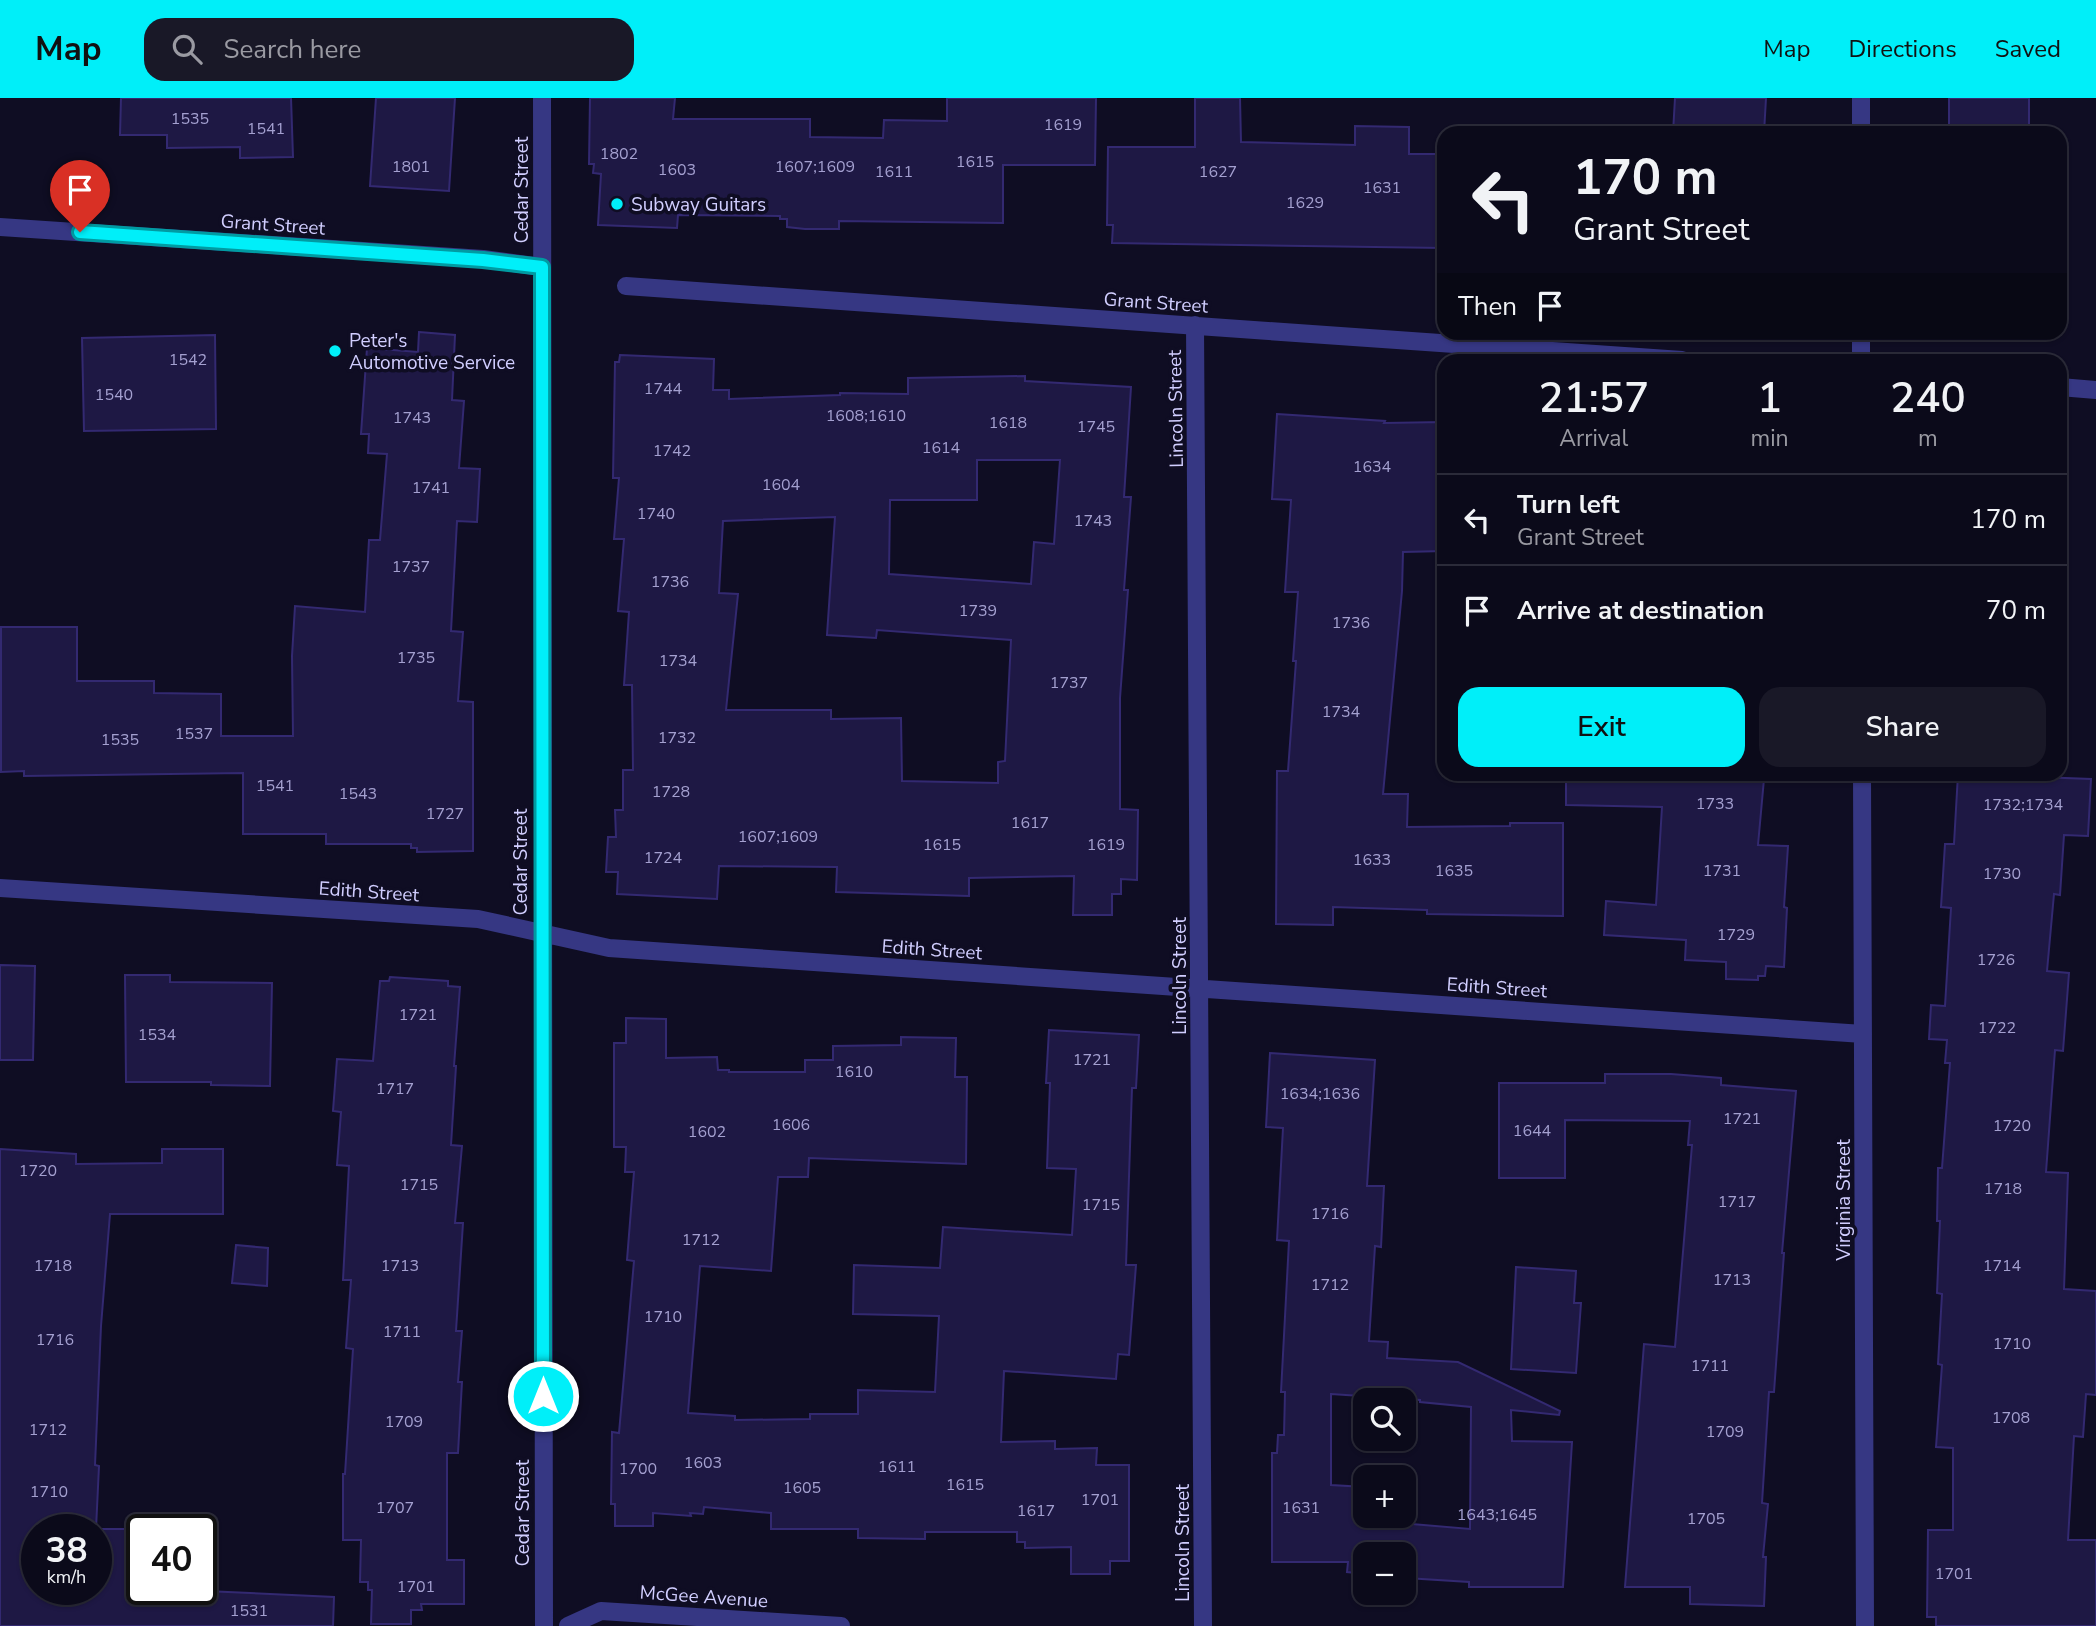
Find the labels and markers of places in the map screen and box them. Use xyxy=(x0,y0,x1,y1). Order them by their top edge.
pin xyxy=(50,160,110,232)
place label: Subway Guitars xyxy=(631,192,766,218)
marker: Subway Guitars xyxy=(609,196,625,212)
place label: Peter's Automotive Service xyxy=(349,328,515,376)
marker: Peter's Automotive Service xyxy=(327,343,343,359)

